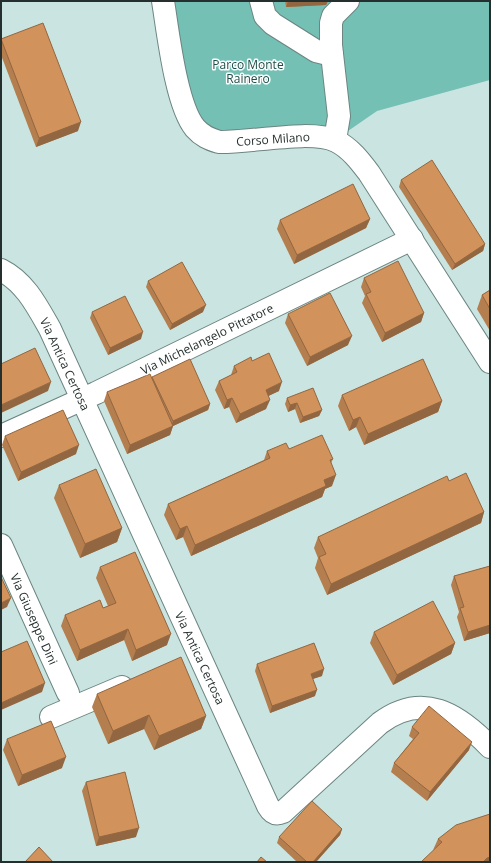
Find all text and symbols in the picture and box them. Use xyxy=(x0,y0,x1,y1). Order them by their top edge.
park label: Parco Monte Rainero xyxy=(212,56,284,87)
street label: Corso Milano xyxy=(236,128,310,150)
street label: Via Michelangelo Pittatore xyxy=(138,299,277,379)
street label: Via Antica Certosa xyxy=(36,315,94,413)
street label: Via Giuseppe Dini xyxy=(6,571,62,667)
street label: Via Antica Certosa xyxy=(171,609,229,707)

